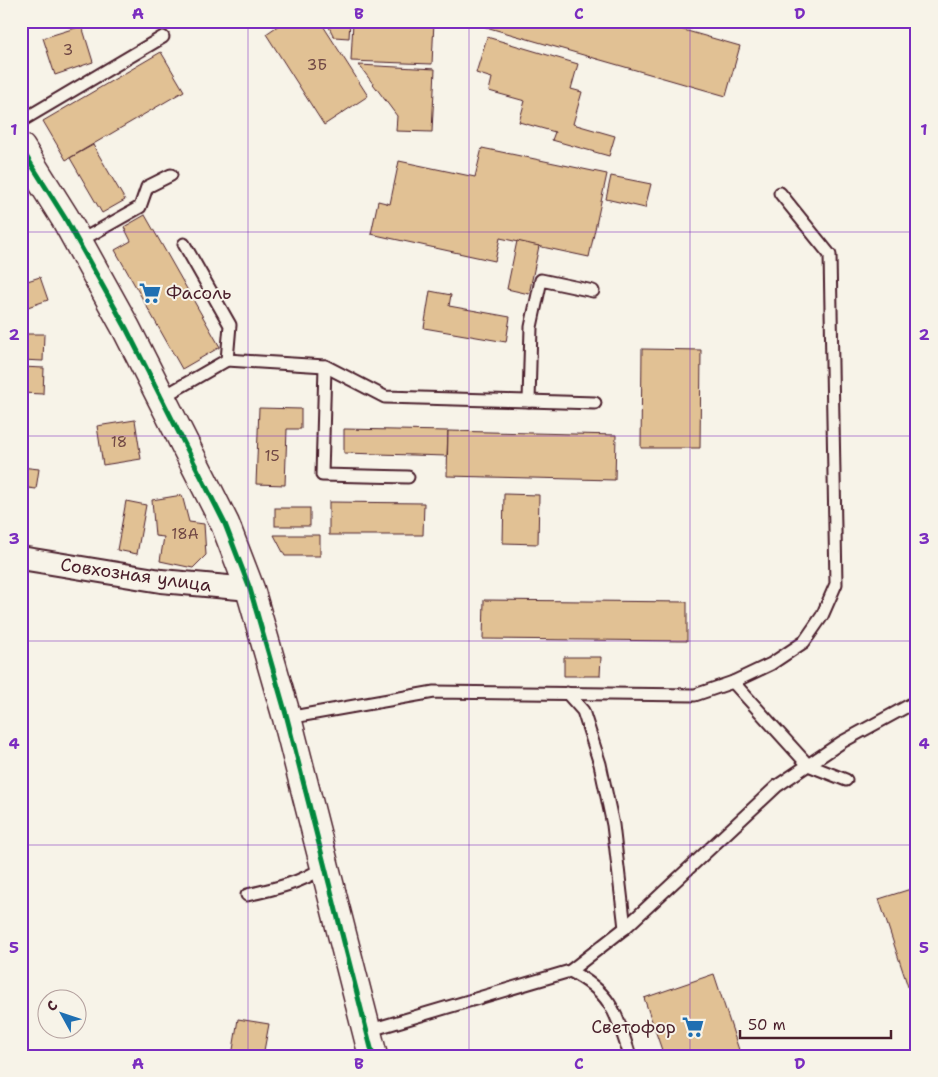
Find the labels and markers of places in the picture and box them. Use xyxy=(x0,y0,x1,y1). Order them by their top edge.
supermarket icon: Фасоль xyxy=(137,280,163,306)
place label: Фасоль xyxy=(166,281,231,305)
supermarket icon: Светофор xyxy=(680,1014,706,1040)
place label: Светофор xyxy=(591,1015,676,1039)

